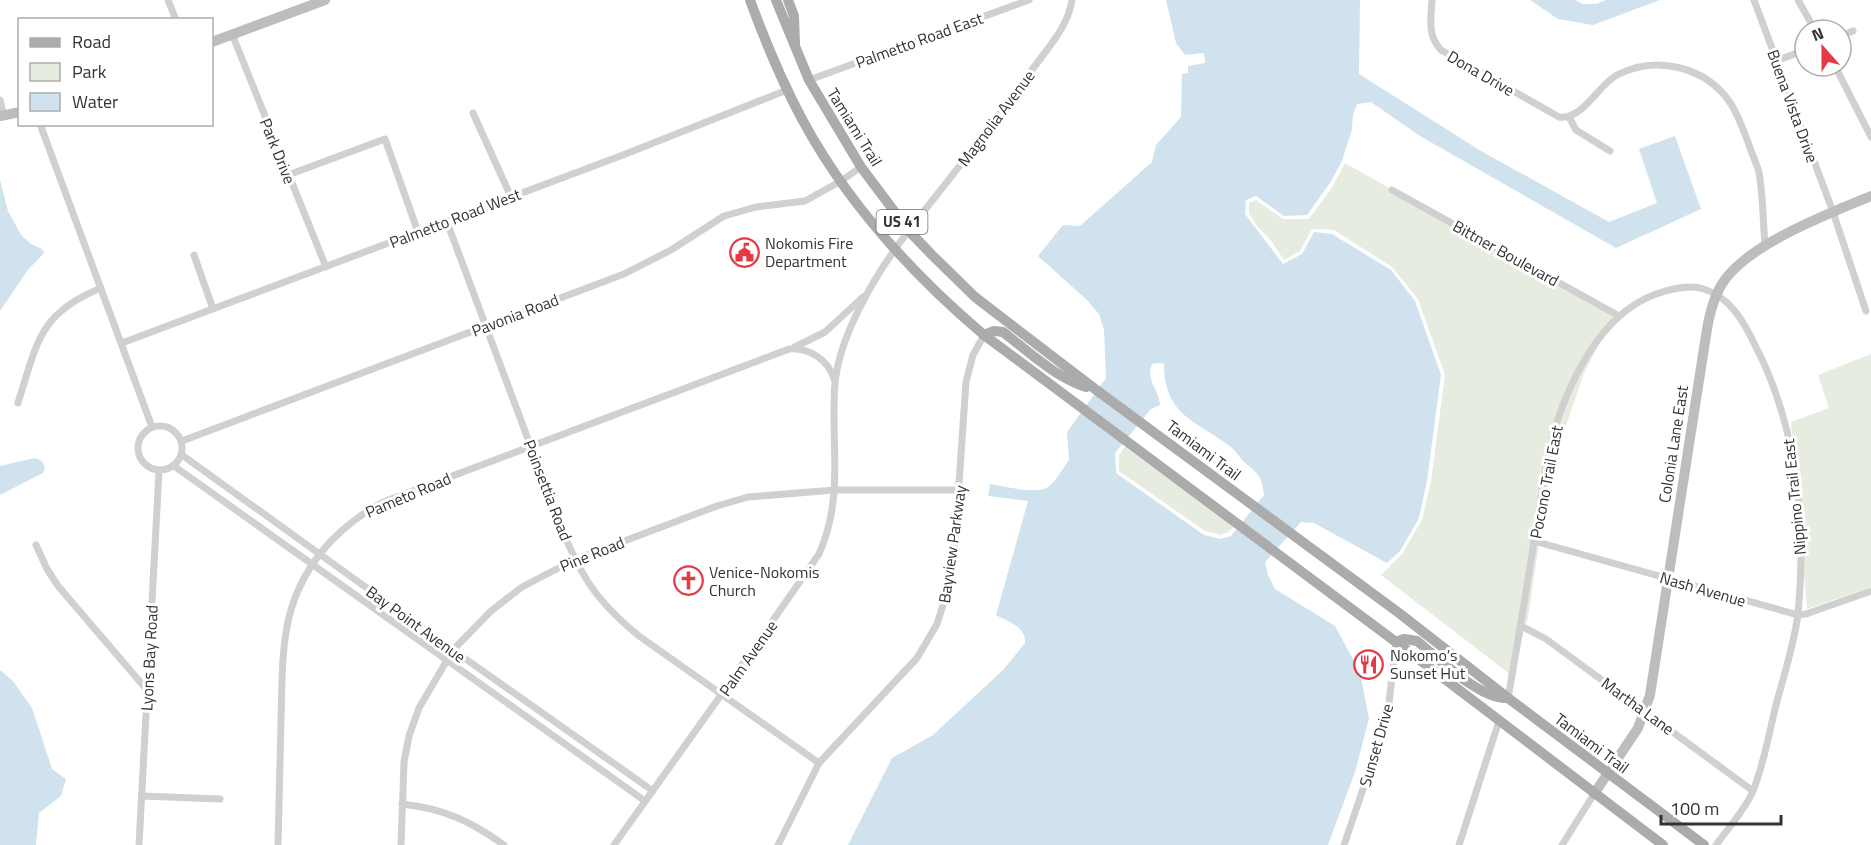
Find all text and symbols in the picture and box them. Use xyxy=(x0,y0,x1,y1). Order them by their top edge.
street label: Palmetto Road East xyxy=(852,6,986,74)
legend xyxy=(18,18,213,126)
north arrow xyxy=(1793,18,1853,78)
text: N xyxy=(1808,21,1827,47)
text: Road xyxy=(72,28,111,55)
street label: Dona Drive xyxy=(1443,44,1519,102)
street label: Buena Vista Drive xyxy=(1761,46,1825,166)
text: Park xyxy=(72,58,107,85)
street label: Magnolia Avenue xyxy=(952,65,1040,171)
street label: Tamiami Trail xyxy=(821,83,889,171)
text: Water xyxy=(72,88,118,115)
street label: Park Drive xyxy=(254,114,302,188)
street label: Palmetto Road West xyxy=(386,182,524,254)
road number: US 41 xyxy=(876,210,928,234)
street label: Bittner Boulevard xyxy=(1449,214,1563,292)
place label: Nokomis Fire Department xyxy=(765,231,853,273)
public building icon: Nokomis Fire Department xyxy=(728,236,760,268)
street label: Pavonia Road xyxy=(468,287,562,343)
street label: Colonia Lane East xyxy=(1652,383,1694,504)
street label: Tamiami Trail xyxy=(1162,414,1246,486)
street label: Pocono Trail East xyxy=(1523,423,1569,541)
street label: Poinsettia Road xyxy=(518,436,578,544)
street label: Nippino Trail East xyxy=(1776,437,1812,556)
street label: Pameto Road xyxy=(361,466,455,524)
street label: Bayview Parkway xyxy=(932,483,972,605)
street label: Pine Road xyxy=(556,530,628,578)
place label: Venice-Nokomis Church xyxy=(709,560,819,602)
church icon: Venice-Nokomis Church xyxy=(672,565,704,597)
street label: Nash Avenue xyxy=(1657,565,1749,613)
street label: Bay Point Avenue xyxy=(361,580,471,668)
street label: Lyons Bay Road xyxy=(134,604,164,712)
street label: Palm Avenue xyxy=(713,615,783,701)
place label: Nokomo’s Sunset Hut xyxy=(1390,643,1466,685)
restaurant icon: Nokomo’s Sunset Hut xyxy=(1353,648,1385,680)
street label: Martha Lane xyxy=(1597,671,1679,741)
street label: Sunset Drive xyxy=(1353,701,1399,789)
street label: Tamiami Trail xyxy=(1550,707,1634,779)
scale bar xyxy=(1661,788,1781,826)
text: 100 m xyxy=(1670,795,1719,822)

